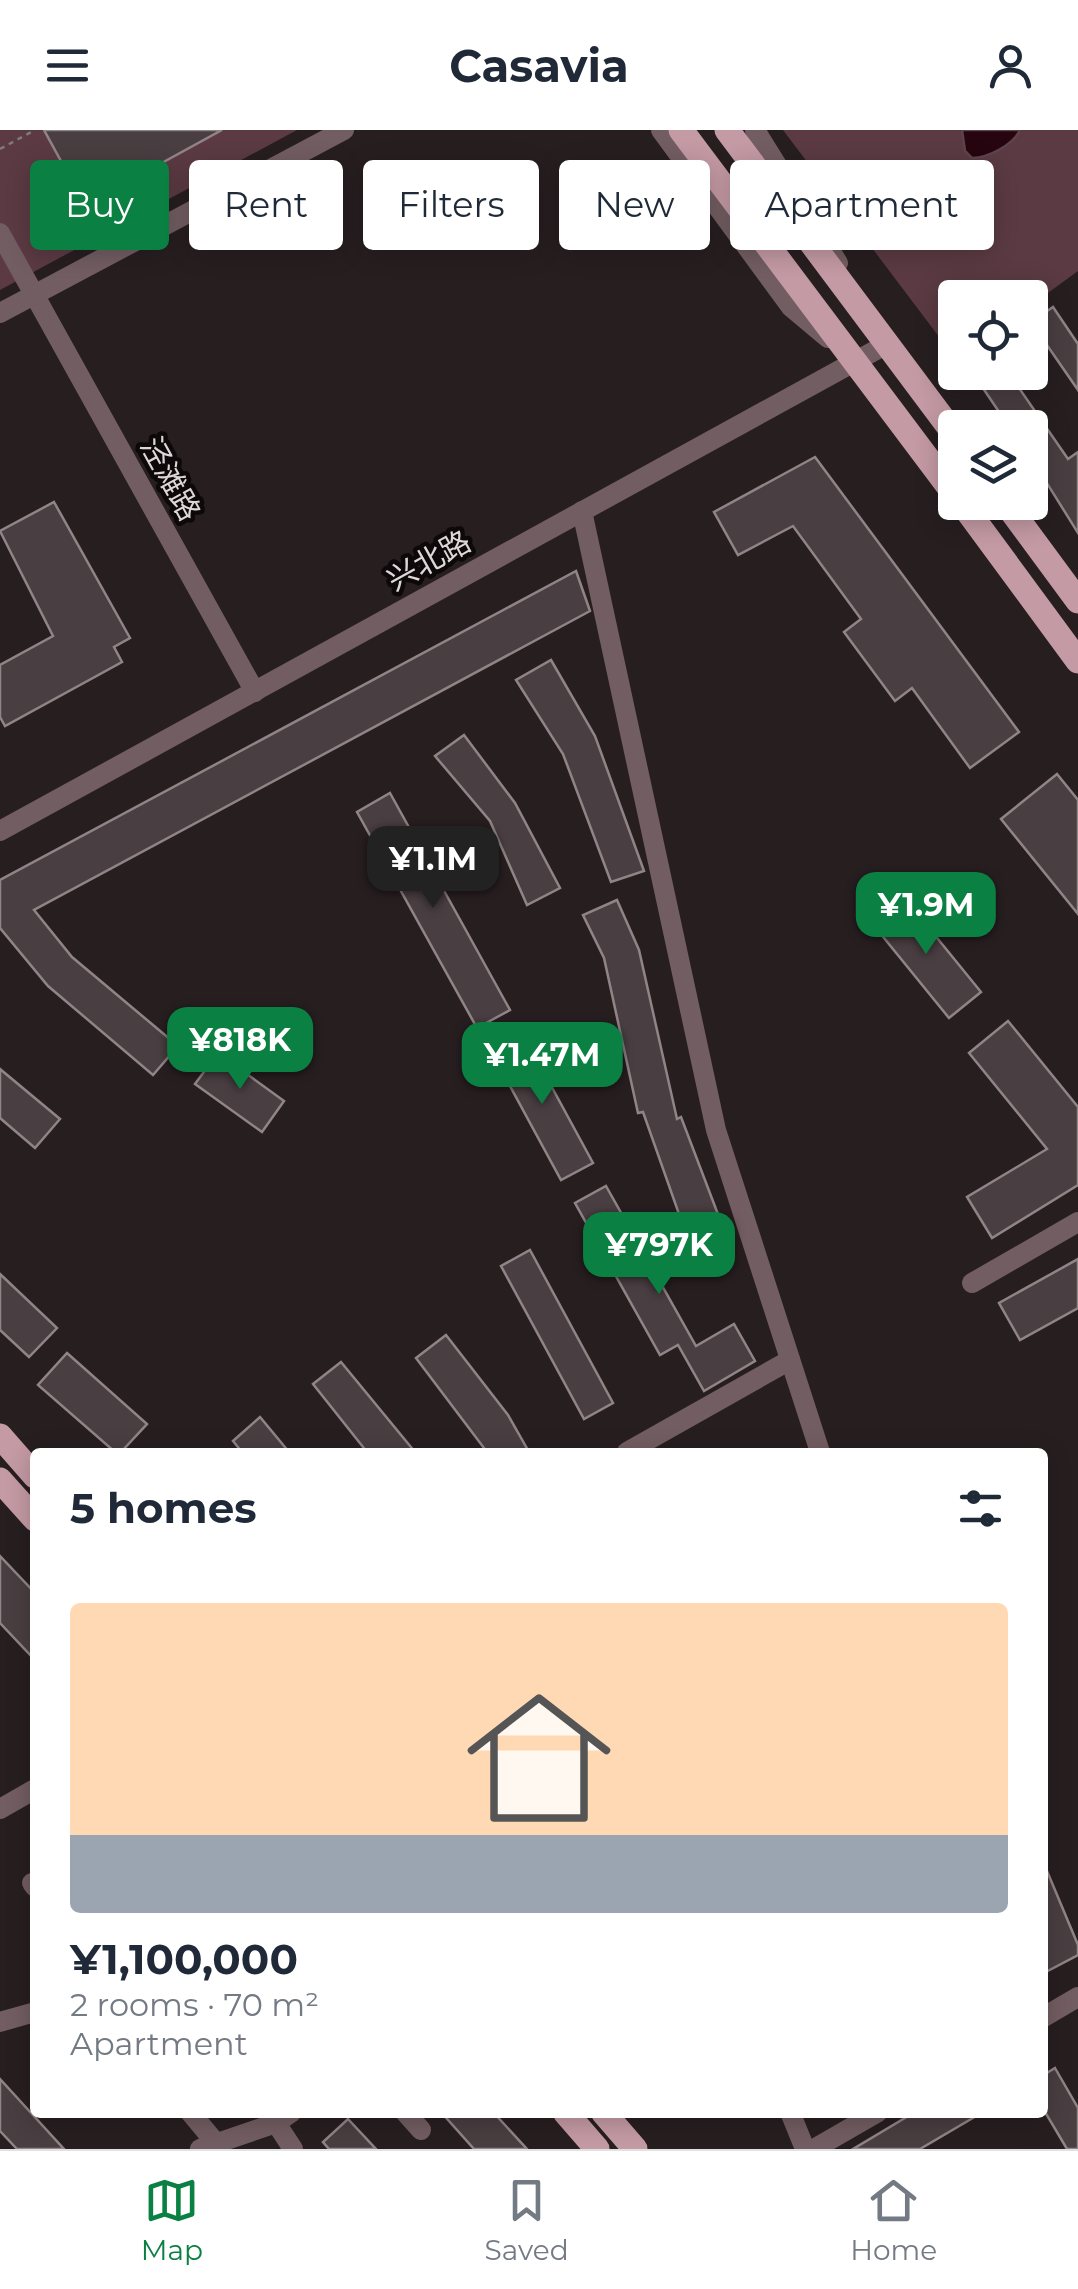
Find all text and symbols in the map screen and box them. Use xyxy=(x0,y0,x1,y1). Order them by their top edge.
icon: menu xyxy=(40,38,95,93)
text: Casavia xyxy=(449,38,629,93)
icon: person xyxy=(983,38,1038,93)
chip: Buy xyxy=(30,160,169,250)
chip: Rent xyxy=(189,160,343,250)
chip: Filters xyxy=(363,160,539,250)
chip: New xyxy=(559,160,710,250)
chip: Apartment xyxy=(730,160,994,250)
map controls xyxy=(938,280,1048,520)
button: locate xyxy=(938,280,1048,390)
button: layers xyxy=(938,410,1048,520)
street label: 泾滩路 xyxy=(132,430,208,527)
street label: 兴北路 xyxy=(380,523,477,599)
pin: ¥1.1M xyxy=(363,826,503,911)
text: ¥1.1M xyxy=(389,839,477,878)
pin: ¥1.9M xyxy=(856,872,996,957)
text: ¥1.9M xyxy=(878,885,974,924)
pin: ¥818K xyxy=(170,1007,310,1092)
text: ¥818K xyxy=(189,1020,291,1059)
pin: ¥1.47M xyxy=(461,1022,623,1107)
text: ¥1.47M xyxy=(484,1035,600,1074)
pin: ¥797K xyxy=(589,1212,729,1297)
text: ¥797K xyxy=(605,1225,713,1264)
icon: filters xyxy=(953,1481,1008,1536)
text: 5 homes xyxy=(70,1482,257,1534)
icon: home xyxy=(449,1668,629,1848)
text: ¥1,100,000 xyxy=(70,1933,298,1985)
text: 2 rooms · 70 m² xyxy=(70,1985,319,2024)
text: Apartment xyxy=(70,2024,248,2063)
tab: Map xyxy=(141,2173,203,2267)
tab: Saved xyxy=(485,2173,569,2267)
tab: Home xyxy=(850,2173,937,2267)

